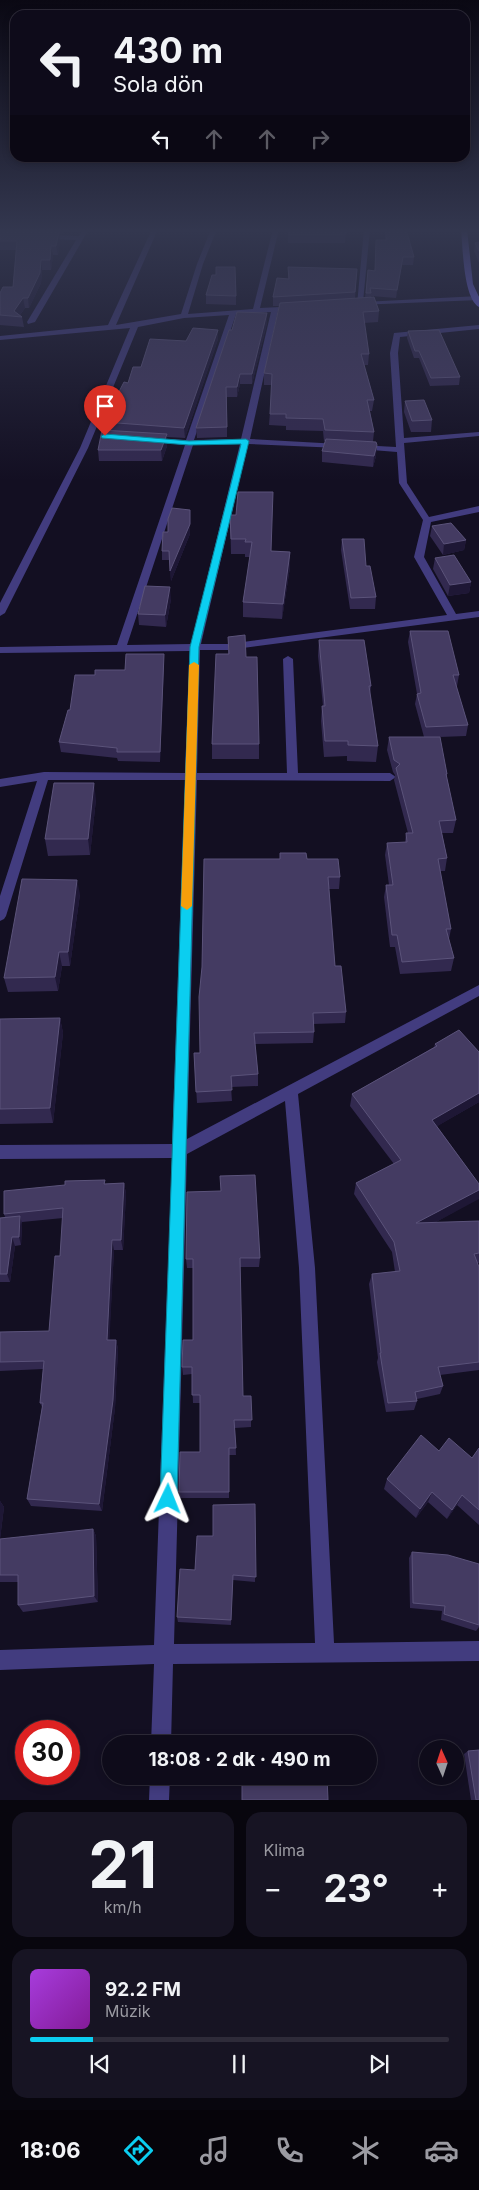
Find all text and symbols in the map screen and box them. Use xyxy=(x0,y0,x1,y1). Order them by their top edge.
text: 430 m xyxy=(113,29,223,71)
icon: left xyxy=(30,30,95,95)
text: Sola dön xyxy=(113,71,204,97)
icon: left xyxy=(147,125,175,153)
icon: ahead xyxy=(200,125,228,153)
icon: ahead xyxy=(253,125,281,153)
icon: right xyxy=(306,125,334,153)
pin xyxy=(84,385,126,436)
icon: arrive xyxy=(91,392,119,420)
position arrow xyxy=(141,1472,193,1524)
speed limit sign: 30 xyxy=(15,1720,80,1785)
north arrow xyxy=(419,1740,464,1785)
map controls xyxy=(419,1740,464,1785)
text: 18:08 · 2 dk · 490 m xyxy=(148,1748,331,1771)
text: 21 xyxy=(88,1825,157,1904)
text: Klima xyxy=(264,1840,305,1860)
text: 23° xyxy=(323,1865,389,1911)
text: − xyxy=(264,1871,282,1905)
text: + xyxy=(430,1871,449,1905)
text: km/h xyxy=(104,1897,142,1917)
text: 92.2 FM xyxy=(105,1978,181,2001)
text: Müzik xyxy=(105,2001,150,2021)
icon: previous xyxy=(86,2050,114,2078)
icon: pause xyxy=(225,2050,253,2078)
icon: next xyxy=(365,2050,393,2078)
icon: directions xyxy=(121,2133,156,2168)
icon: music xyxy=(197,2133,232,2168)
icon: phone xyxy=(272,2133,307,2168)
icon: climate xyxy=(348,2133,383,2168)
icon: car xyxy=(424,2133,459,2168)
text: 18:06 xyxy=(20,2137,81,2163)

